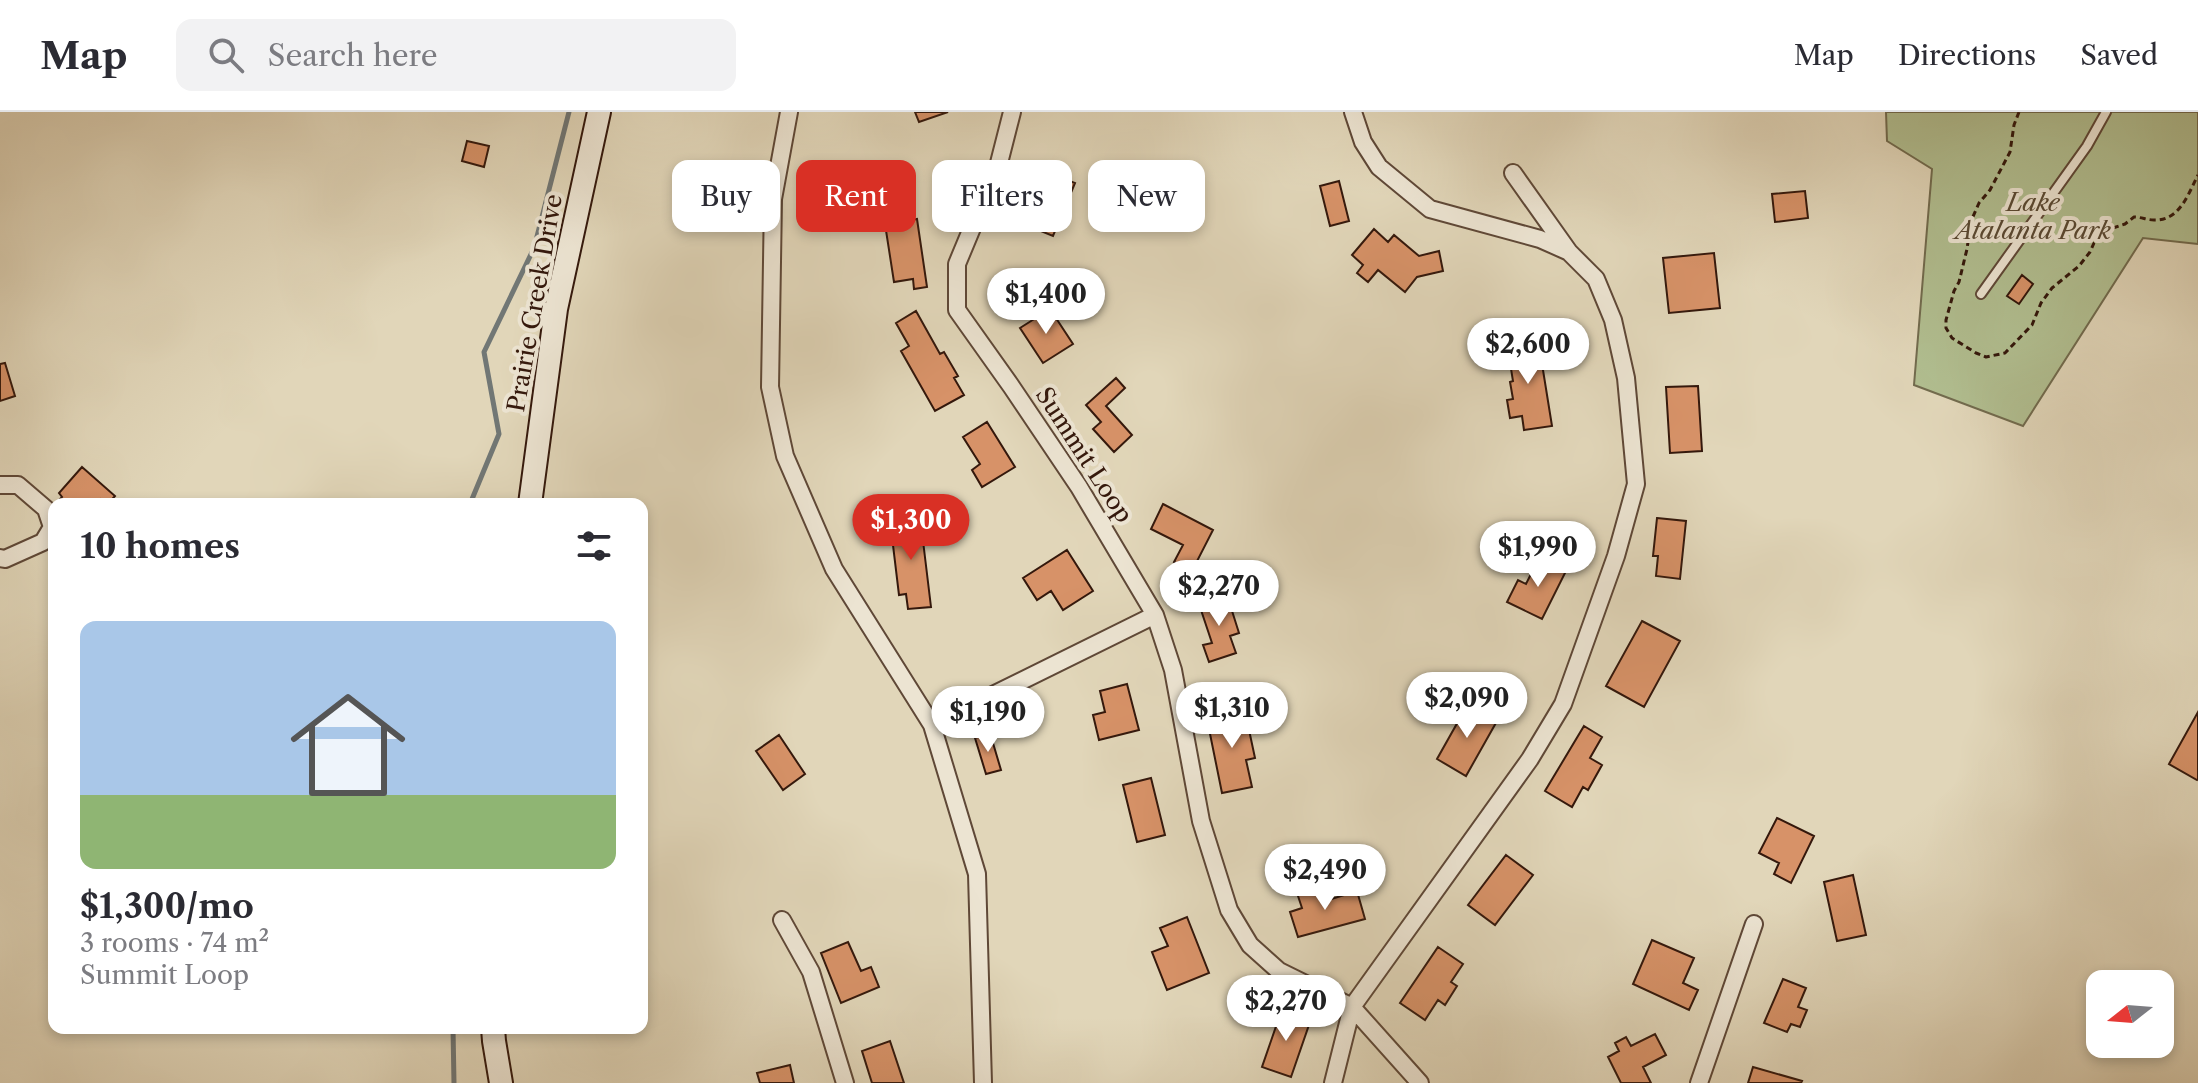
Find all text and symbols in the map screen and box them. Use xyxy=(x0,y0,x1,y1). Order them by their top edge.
search box xyxy=(176,19,736,91)
text: Map xyxy=(40,32,128,79)
icon: search xyxy=(204,33,248,77)
text: Search here xyxy=(268,37,438,74)
text: Map xyxy=(1794,38,1854,72)
text: Directions xyxy=(1898,38,2036,72)
text: Saved xyxy=(2080,38,2158,72)
chip: Buy xyxy=(672,160,780,232)
chip: Rent xyxy=(796,160,916,232)
chip: Filters xyxy=(932,160,1072,232)
chip: New xyxy=(1088,160,1205,232)
park label: Lake Atalanta Park xyxy=(1951,188,2111,245)
street label: Prairie Creek Drive xyxy=(501,192,568,414)
pin: $1,400 xyxy=(981,268,1111,336)
text: $1,400 xyxy=(1005,278,1087,310)
pin: $2,600 xyxy=(1463,318,1593,386)
text: $2,600 xyxy=(1485,328,1571,360)
street label: Summit Loop xyxy=(1030,381,1139,528)
pin: $1,300 xyxy=(846,494,976,562)
text: $1,300 xyxy=(870,504,952,536)
pin: $1,990 xyxy=(1473,521,1603,589)
icon: filters xyxy=(572,524,616,568)
text: 10 homes xyxy=(80,525,240,567)
text: $1,990 xyxy=(1498,531,1578,563)
pin: $2,270 xyxy=(1154,560,1284,628)
text: $2,270 xyxy=(1178,570,1260,602)
pin: $2,090 xyxy=(1402,672,1532,740)
icon: home xyxy=(276,673,420,817)
pin: $1,310 xyxy=(1167,682,1297,750)
text: $2,090 xyxy=(1424,682,1510,714)
pin: $1,190 xyxy=(923,686,1053,754)
text: $1,310 xyxy=(1194,692,1270,724)
text: $1,190 xyxy=(949,696,1027,728)
pin: $2,490 xyxy=(1260,844,1390,912)
text: $2,490 xyxy=(1283,854,1367,886)
text: $1,300/mo xyxy=(80,885,254,927)
text: 3 rooms · 74 m² xyxy=(80,927,269,959)
text: Summit Loop xyxy=(80,959,249,991)
north arrow xyxy=(2086,970,2174,1058)
map controls xyxy=(2086,970,2174,1058)
pin: $2,270 xyxy=(1221,975,1351,1043)
text: $2,270 xyxy=(1245,985,1327,1017)

